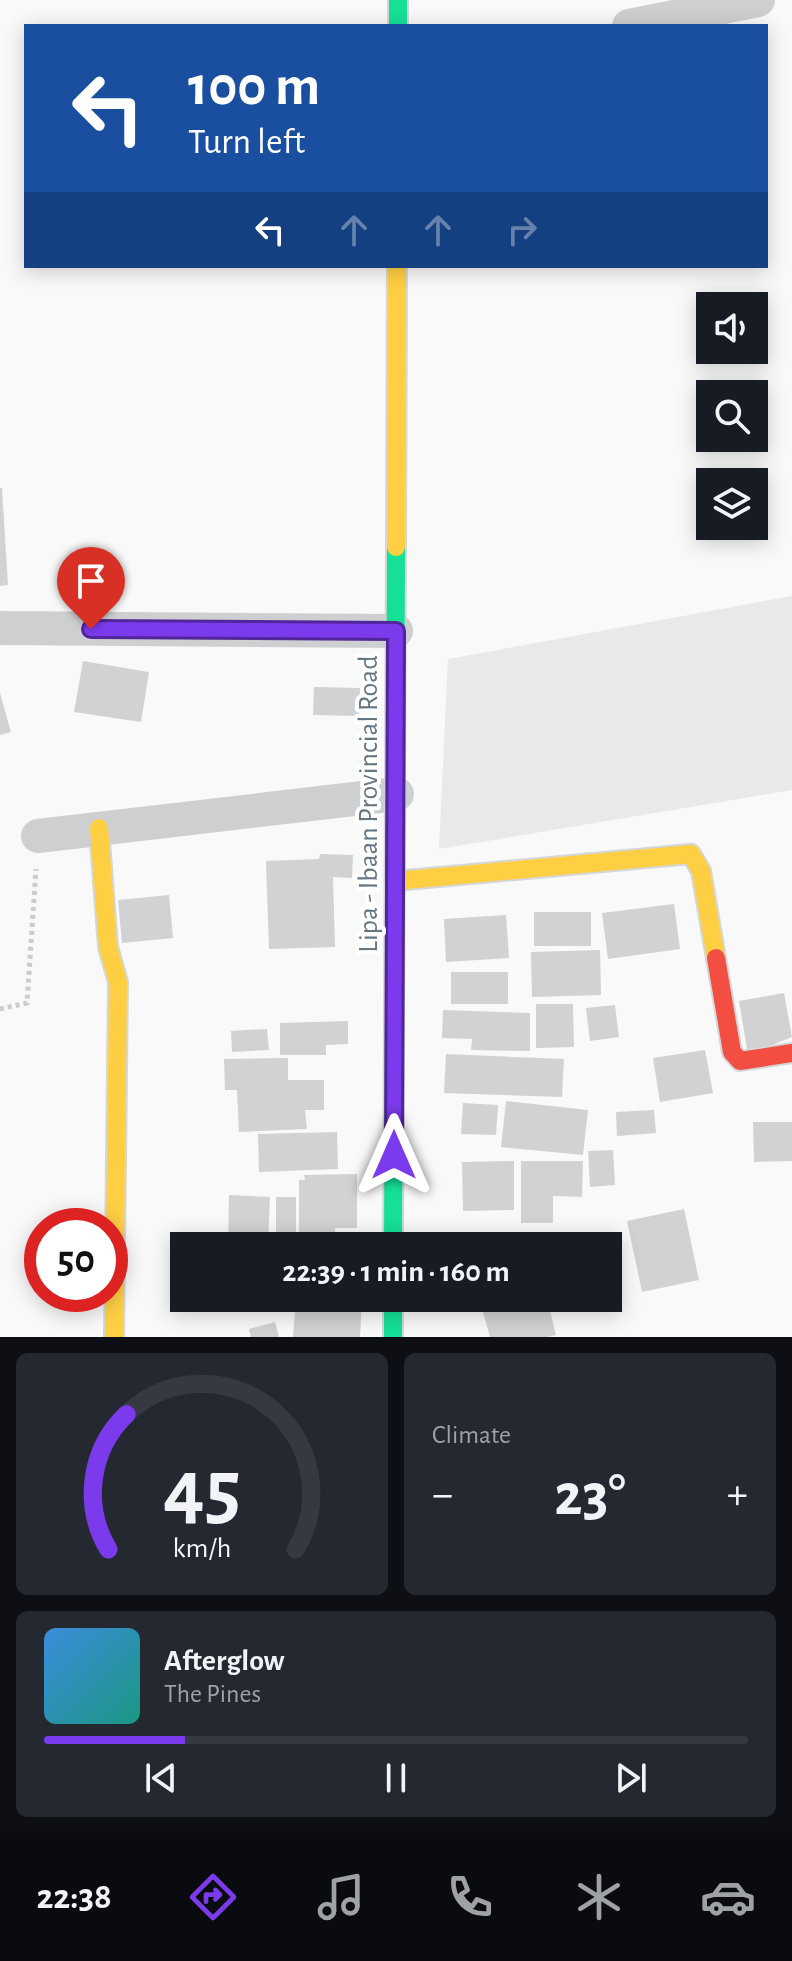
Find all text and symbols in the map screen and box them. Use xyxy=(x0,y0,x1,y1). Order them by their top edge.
icon: left xyxy=(56,56,160,160)
text: 100 m xyxy=(188,59,320,115)
text: Turn left xyxy=(188,124,305,160)
icon: left xyxy=(248,208,292,252)
icon: ahead xyxy=(332,208,376,252)
icon: ahead xyxy=(416,208,460,252)
icon: right xyxy=(500,208,544,252)
map controls xyxy=(696,292,768,540)
button: sound xyxy=(696,292,768,364)
button: search xyxy=(696,380,768,452)
button: layers xyxy=(696,468,768,540)
pin xyxy=(57,547,125,629)
icon: arrive xyxy=(69,559,113,603)
street label: Lipa - Ibaan Provincial Road xyxy=(355,655,383,953)
position arrow xyxy=(352,1113,436,1197)
speed limit sign: 50 xyxy=(24,1208,128,1312)
text: 22:39 · 1 min · 160 m xyxy=(282,1257,510,1287)
text: Climate xyxy=(432,1422,511,1448)
text: 45 xyxy=(163,1449,241,1533)
text: 23° xyxy=(554,1466,626,1526)
text: − xyxy=(432,1473,453,1517)
text: + xyxy=(727,1473,748,1517)
text: km/h xyxy=(173,1534,231,1563)
text: Afterglow xyxy=(164,1646,285,1676)
text: The Pines xyxy=(164,1681,261,1707)
icon: previous xyxy=(139,1756,183,1800)
icon: pause xyxy=(374,1756,418,1800)
icon: next xyxy=(609,1756,653,1800)
icon: directions xyxy=(185,1869,241,1925)
icon: music xyxy=(313,1869,369,1925)
icon: phone xyxy=(442,1869,498,1925)
icon: climate xyxy=(571,1869,627,1925)
icon: car xyxy=(700,1869,756,1925)
text: 22:38 xyxy=(36,1879,112,1915)

